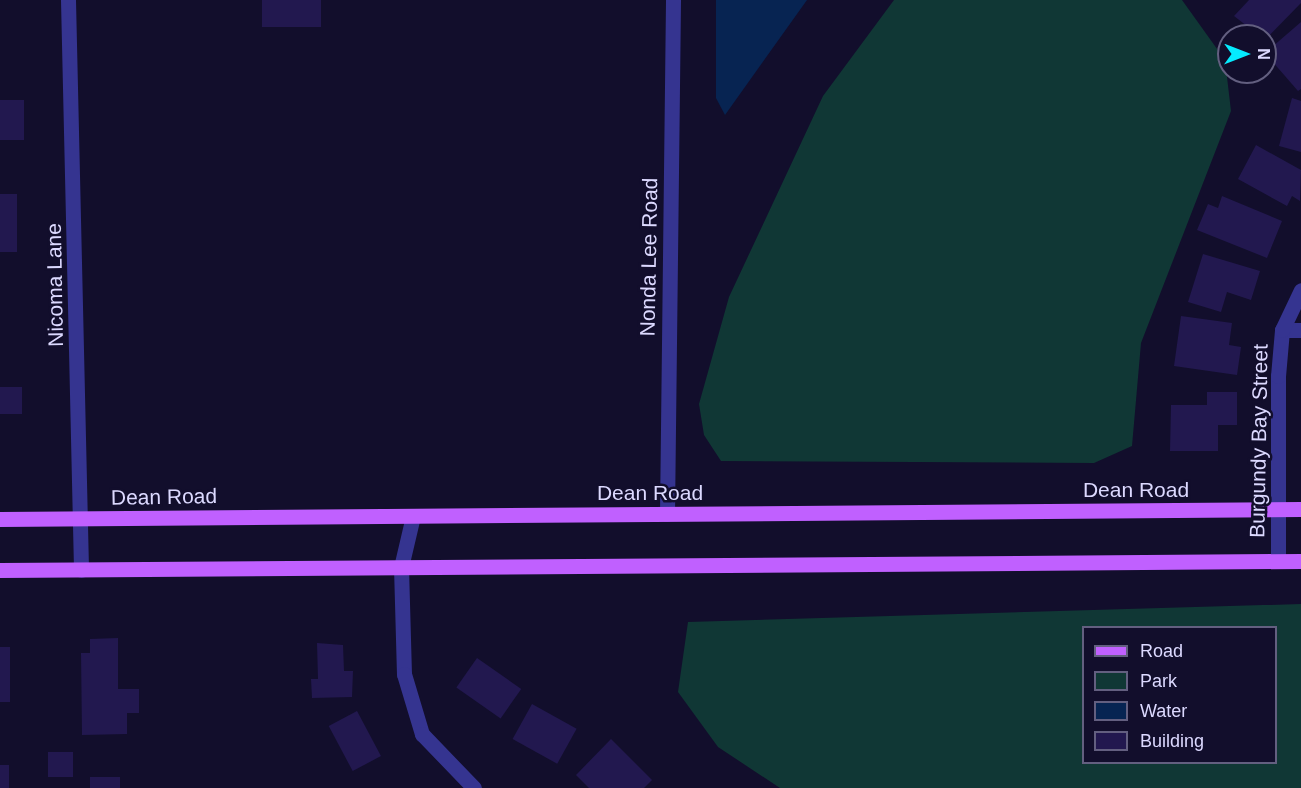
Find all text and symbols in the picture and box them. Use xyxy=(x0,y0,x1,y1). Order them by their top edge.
north arrow xyxy=(1217,24,1277,84)
text: N xyxy=(1255,48,1272,60)
street label: Nonda Lee Road xyxy=(635,177,663,337)
street label: Nicoma Lane xyxy=(41,223,69,347)
street label: Burgundy Bay Street xyxy=(1245,344,1273,538)
street label: Dean Road xyxy=(1083,477,1189,503)
street label: Dean Road xyxy=(597,480,703,506)
street label: Dean Road xyxy=(111,483,217,511)
legend xyxy=(1082,626,1277,764)
text: Road xyxy=(1140,641,1183,661)
text: Park xyxy=(1140,671,1177,691)
text: Water xyxy=(1140,701,1187,721)
text: Building xyxy=(1140,731,1204,751)

